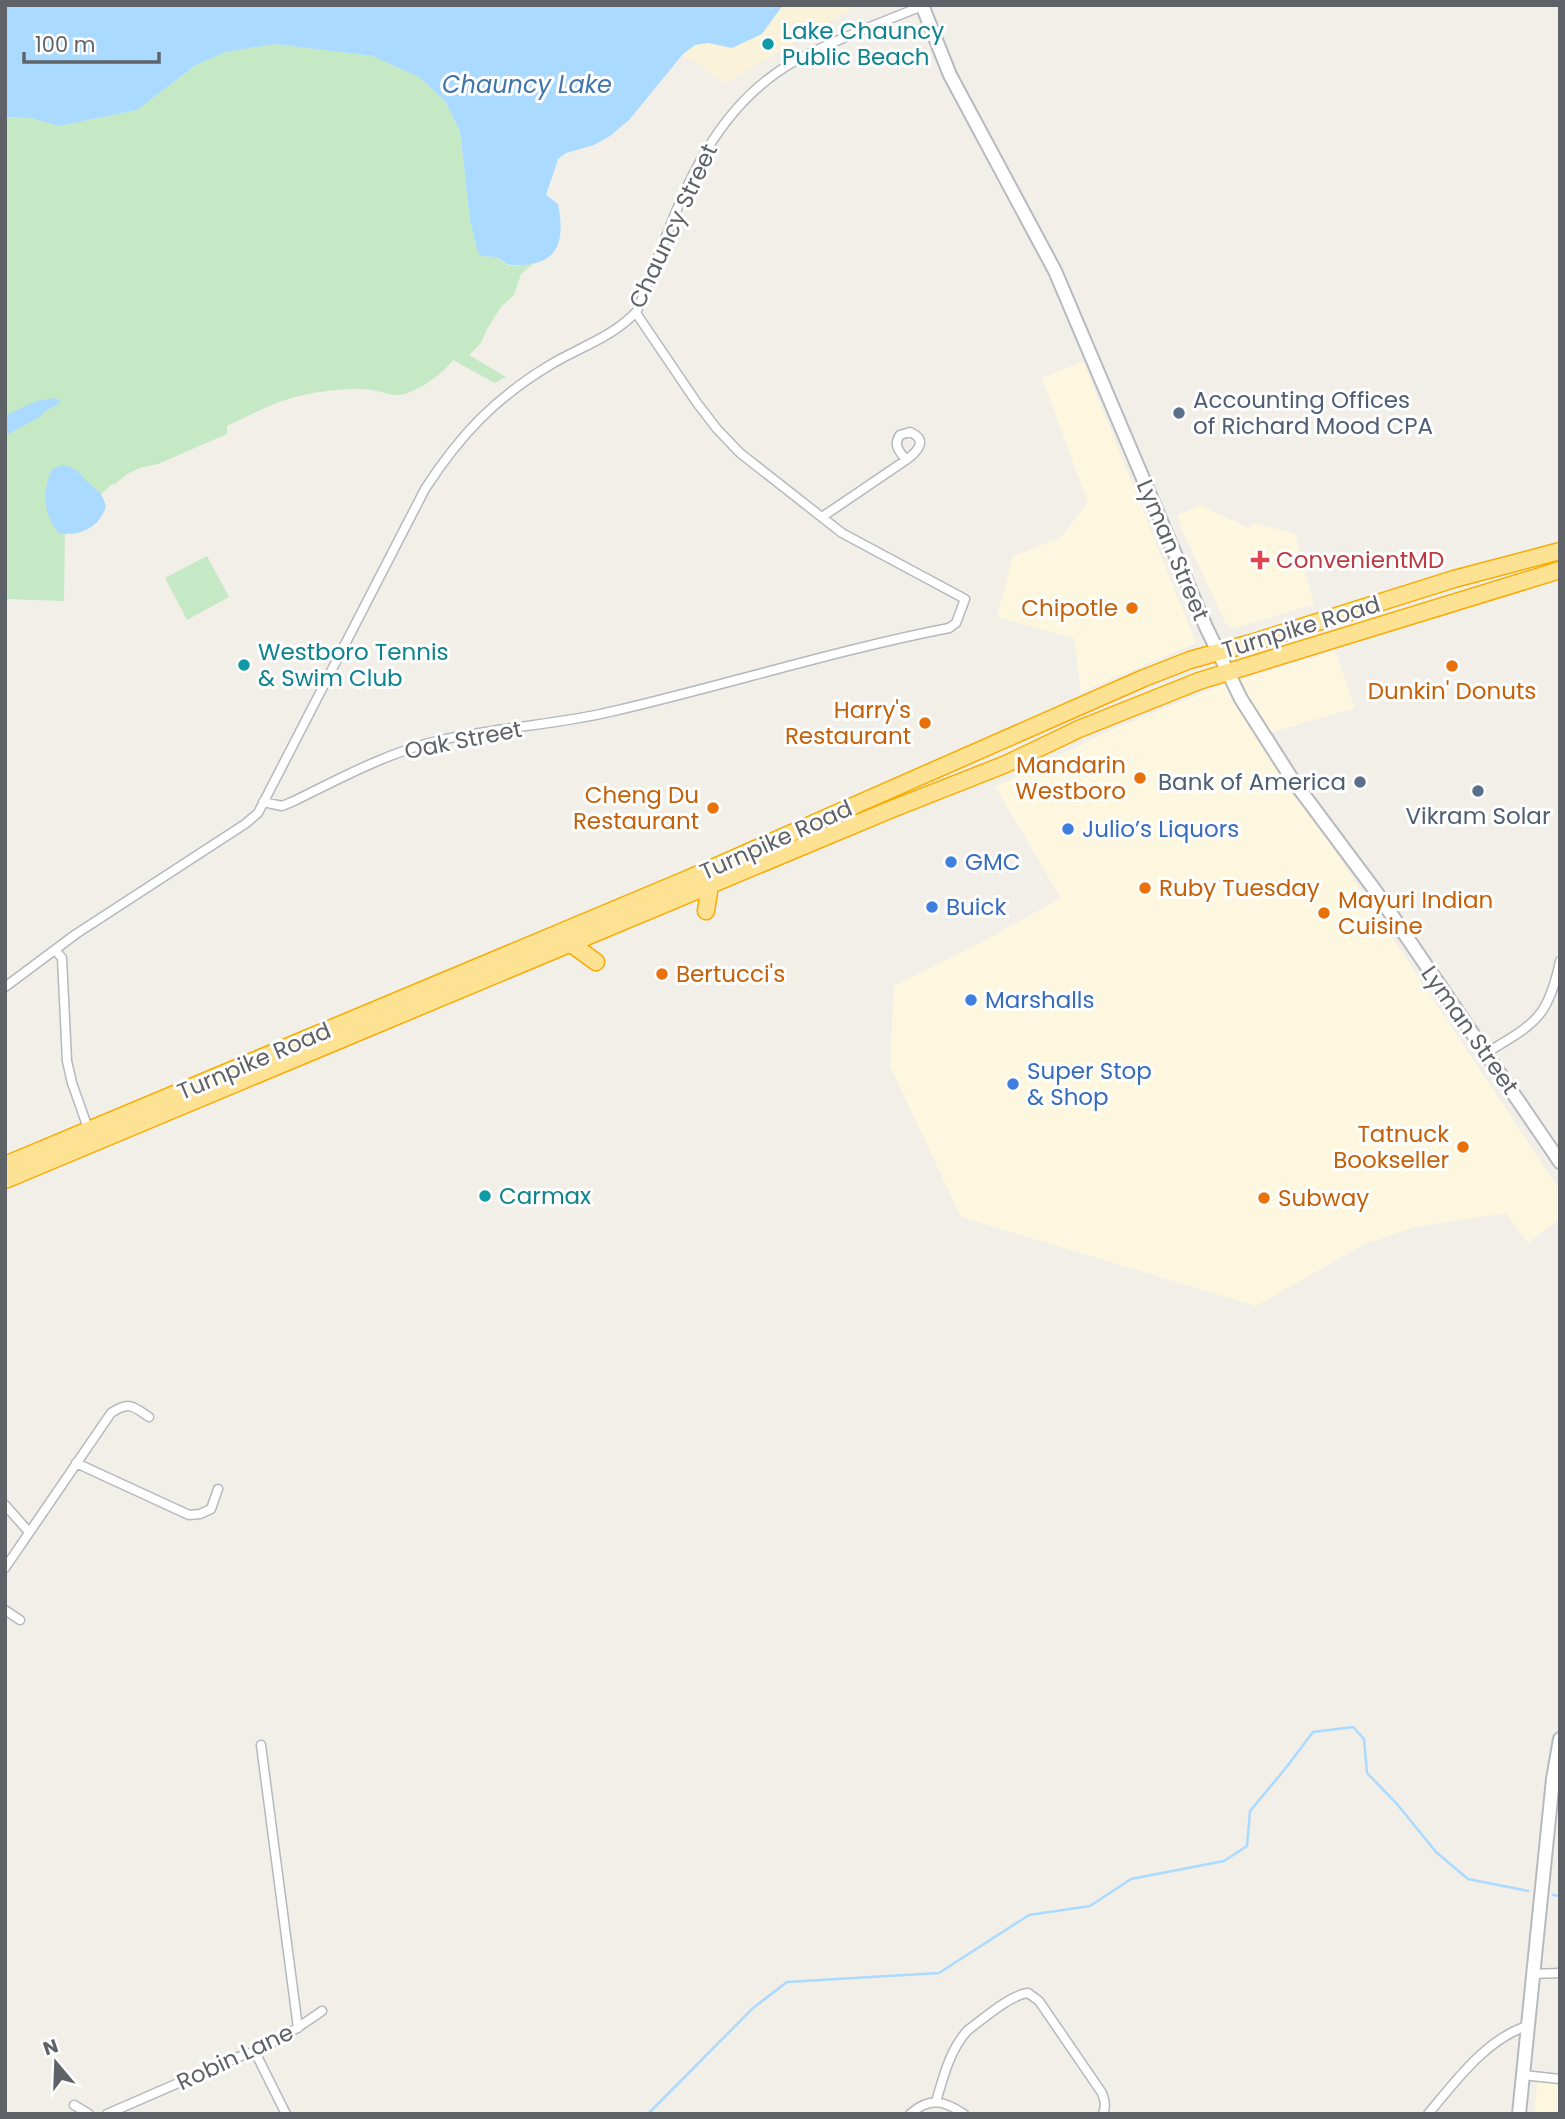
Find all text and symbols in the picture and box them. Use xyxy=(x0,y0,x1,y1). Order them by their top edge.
place label: Lake Chauncy Public Beach xyxy=(782,15,944,73)
scale bar xyxy=(24,21,159,65)
text: 100 m xyxy=(35,30,95,59)
marker: Lake Chauncy Public Beach xyxy=(760,36,776,52)
water label: Chauncy Lake xyxy=(442,68,612,101)
street label: Chauncy Street xyxy=(621,139,725,313)
place label: Accounting Offices of Richard Mood CPA xyxy=(1193,384,1433,442)
marker: Accounting Offices of Richard Mood CPA xyxy=(1171,405,1187,421)
street label: Lyman Street xyxy=(1129,475,1217,625)
place label: ConvenientMD xyxy=(1276,544,1444,576)
marker: ConvenientMD xyxy=(1250,550,1270,570)
street label: Turnpike Road xyxy=(1218,588,1384,666)
place label: Chipotle xyxy=(1021,592,1118,624)
marker: Chipotle xyxy=(1124,600,1140,616)
place label: Westboro Tennis & Swim Club xyxy=(258,636,449,694)
marker: Westboro Tennis & Swim Club xyxy=(236,657,252,673)
marker: Dunkin' Donuts xyxy=(1444,658,1460,674)
place label: Dunkin' Donuts xyxy=(1368,675,1536,707)
place label: Harry's Restaurant xyxy=(785,694,911,752)
street label: Oak Street xyxy=(402,713,524,767)
marker: Harry's Restaurant xyxy=(917,715,933,731)
place label: Mandarin Westboro xyxy=(1015,749,1126,807)
place label: Bank of America xyxy=(1158,766,1346,798)
marker: Mandarin Westboro xyxy=(1132,770,1148,786)
marker: Bank of America xyxy=(1352,774,1368,790)
place label: Cheng Du Restaurant xyxy=(573,779,699,837)
marker: Vikram Solar xyxy=(1470,783,1486,799)
street label: Turnpike Road xyxy=(695,792,857,888)
marker: Cheng Du Restaurant xyxy=(705,800,721,816)
place label: Vikram Solar xyxy=(1405,800,1551,832)
place label: Julio’s Liquors xyxy=(1082,813,1239,845)
marker: Julio’s Liquors xyxy=(1060,821,1076,837)
place label: GMC xyxy=(965,846,1020,878)
marker: GMC xyxy=(943,854,959,870)
place label: Ruby Tuesday xyxy=(1159,872,1320,904)
marker: Ruby Tuesday xyxy=(1137,880,1153,896)
place label: Mayuri Indian Cuisine xyxy=(1338,884,1493,942)
place label: Buick xyxy=(946,891,1006,923)
marker: Buick xyxy=(924,899,940,915)
marker: Mayuri Indian Cuisine xyxy=(1316,905,1332,921)
place label: Bertucci's xyxy=(676,958,785,990)
street label: Lyman Street xyxy=(1414,959,1526,1101)
marker: Bertucci's xyxy=(654,966,670,982)
place label: Marshalls xyxy=(985,984,1095,1016)
marker: Marshalls xyxy=(963,992,979,1008)
street label: Turnpike Road xyxy=(172,1014,336,1108)
place label: Super Stop & Shop xyxy=(1027,1055,1152,1113)
marker: Super Stop & Shop xyxy=(1005,1076,1021,1092)
place label: Tatnuck Bookseller xyxy=(1333,1118,1449,1176)
marker: Tatnuck Bookseller xyxy=(1455,1139,1471,1155)
place label: Carmax xyxy=(499,1180,591,1212)
place label: Subway xyxy=(1278,1182,1369,1214)
marker: Carmax xyxy=(477,1188,493,1204)
marker: Subway xyxy=(1256,1190,1272,1206)
street label: Robin Lane xyxy=(171,2016,299,2098)
north arrow xyxy=(21,2028,91,2098)
text: N xyxy=(39,2032,62,2062)

